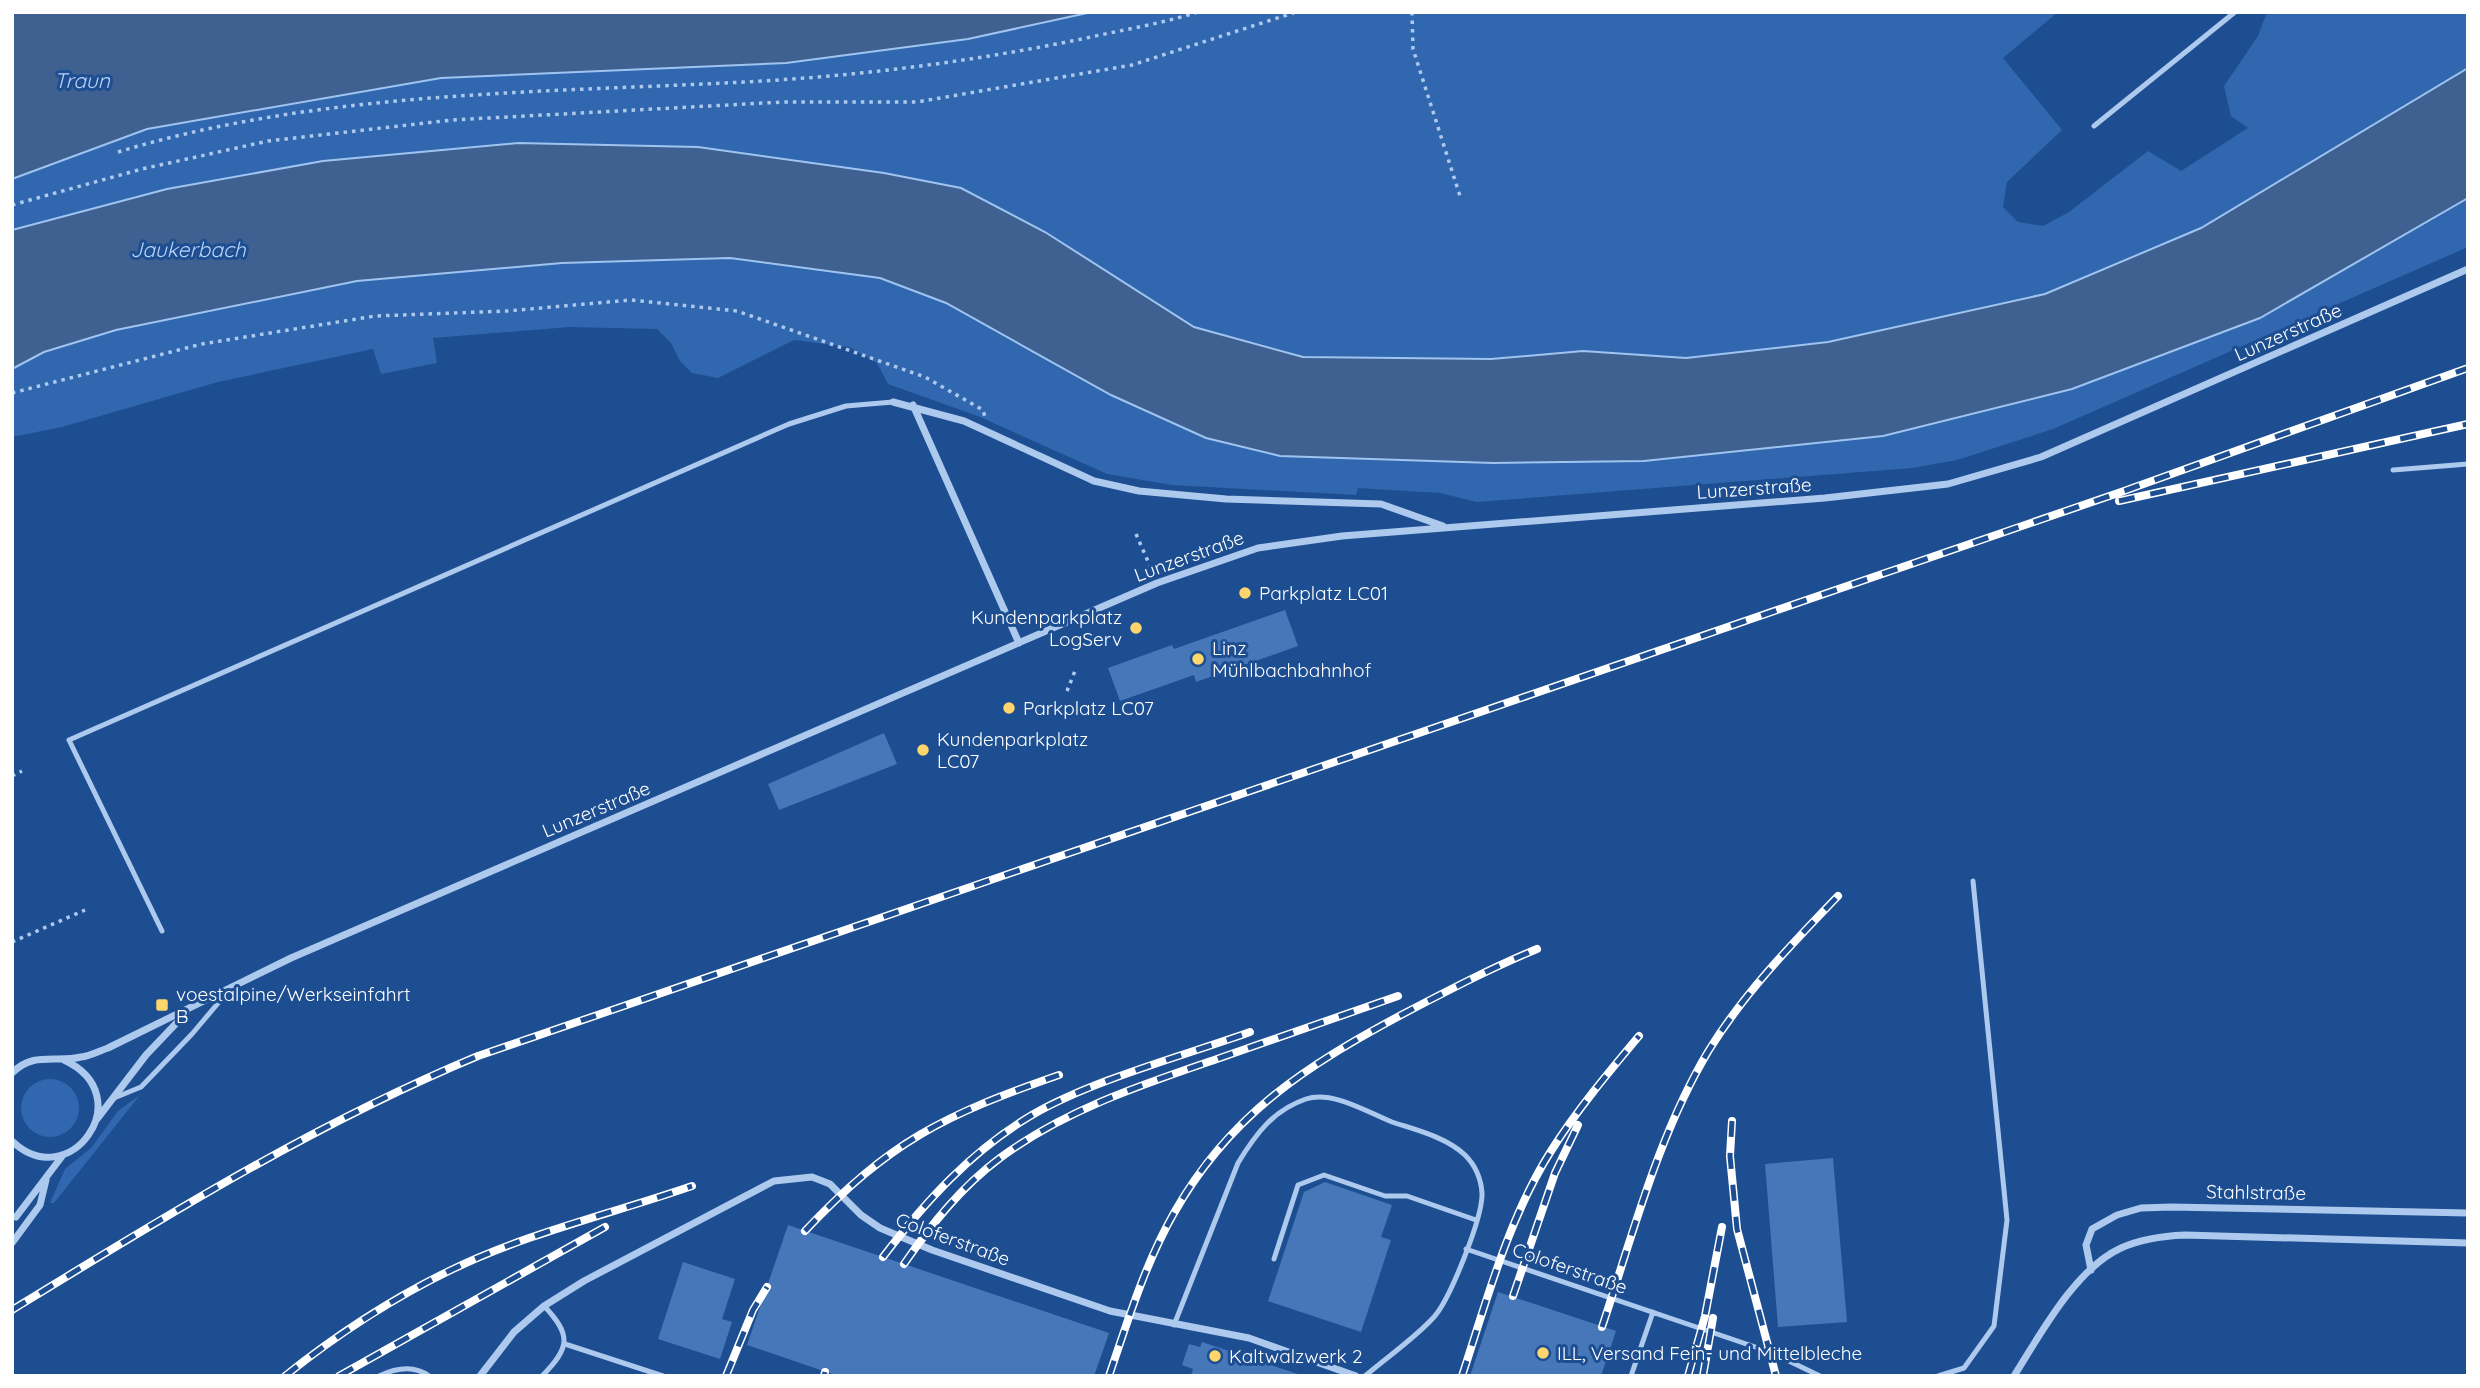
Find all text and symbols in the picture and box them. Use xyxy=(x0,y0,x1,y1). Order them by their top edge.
water label: Traun xyxy=(54,67,111,93)
water label: Jaukerbach xyxy=(130,236,247,262)
street label: Lunzerstraße xyxy=(2231,298,2345,366)
street label: Lunzerstraße xyxy=(1696,472,1812,504)
street label: Lunzerstraße xyxy=(1131,525,1247,587)
place label: Parkplatz LC01 xyxy=(1259,581,1388,605)
marker: Parkplatz LC01 xyxy=(1237,585,1253,601)
place label: Kundenparkplatz LogServ xyxy=(971,605,1122,651)
marker: Kundenparkplatz LogServ xyxy=(1128,620,1144,636)
place label: Linz Mühlbachbahnhof xyxy=(1212,636,1371,682)
marker: Linz Mühlbachbahnhof xyxy=(1190,651,1206,667)
place label: Parkplatz LC07 xyxy=(1023,696,1154,720)
marker: Parkplatz LC07 xyxy=(1001,700,1017,716)
place label: Kundenparkplatz LC07 xyxy=(937,727,1088,773)
marker: Kundenparkplatz LC07 xyxy=(915,742,931,758)
street label: Lunzerstraße xyxy=(538,775,654,843)
place label: voestalpine/Werkseinfahrt B xyxy=(176,982,410,1028)
marker: voestalpine/Werkseinfahrt B xyxy=(154,997,170,1013)
street label: Stahlstraße xyxy=(2206,1179,2306,1205)
street label: Coloferstraße xyxy=(893,1207,1013,1271)
street label: Coloferstraße xyxy=(1509,1237,1631,1299)
place label: ILL, Versand Fein- und Mittelbleche xyxy=(1557,1341,1862,1365)
place label: Kaltwalzwerk 2 xyxy=(1229,1344,1362,1368)
marker: ILL, Versand Fein- und Mittelbleche xyxy=(1535,1345,1551,1361)
marker: Kaltwalzwerk 2 xyxy=(1207,1348,1223,1364)

